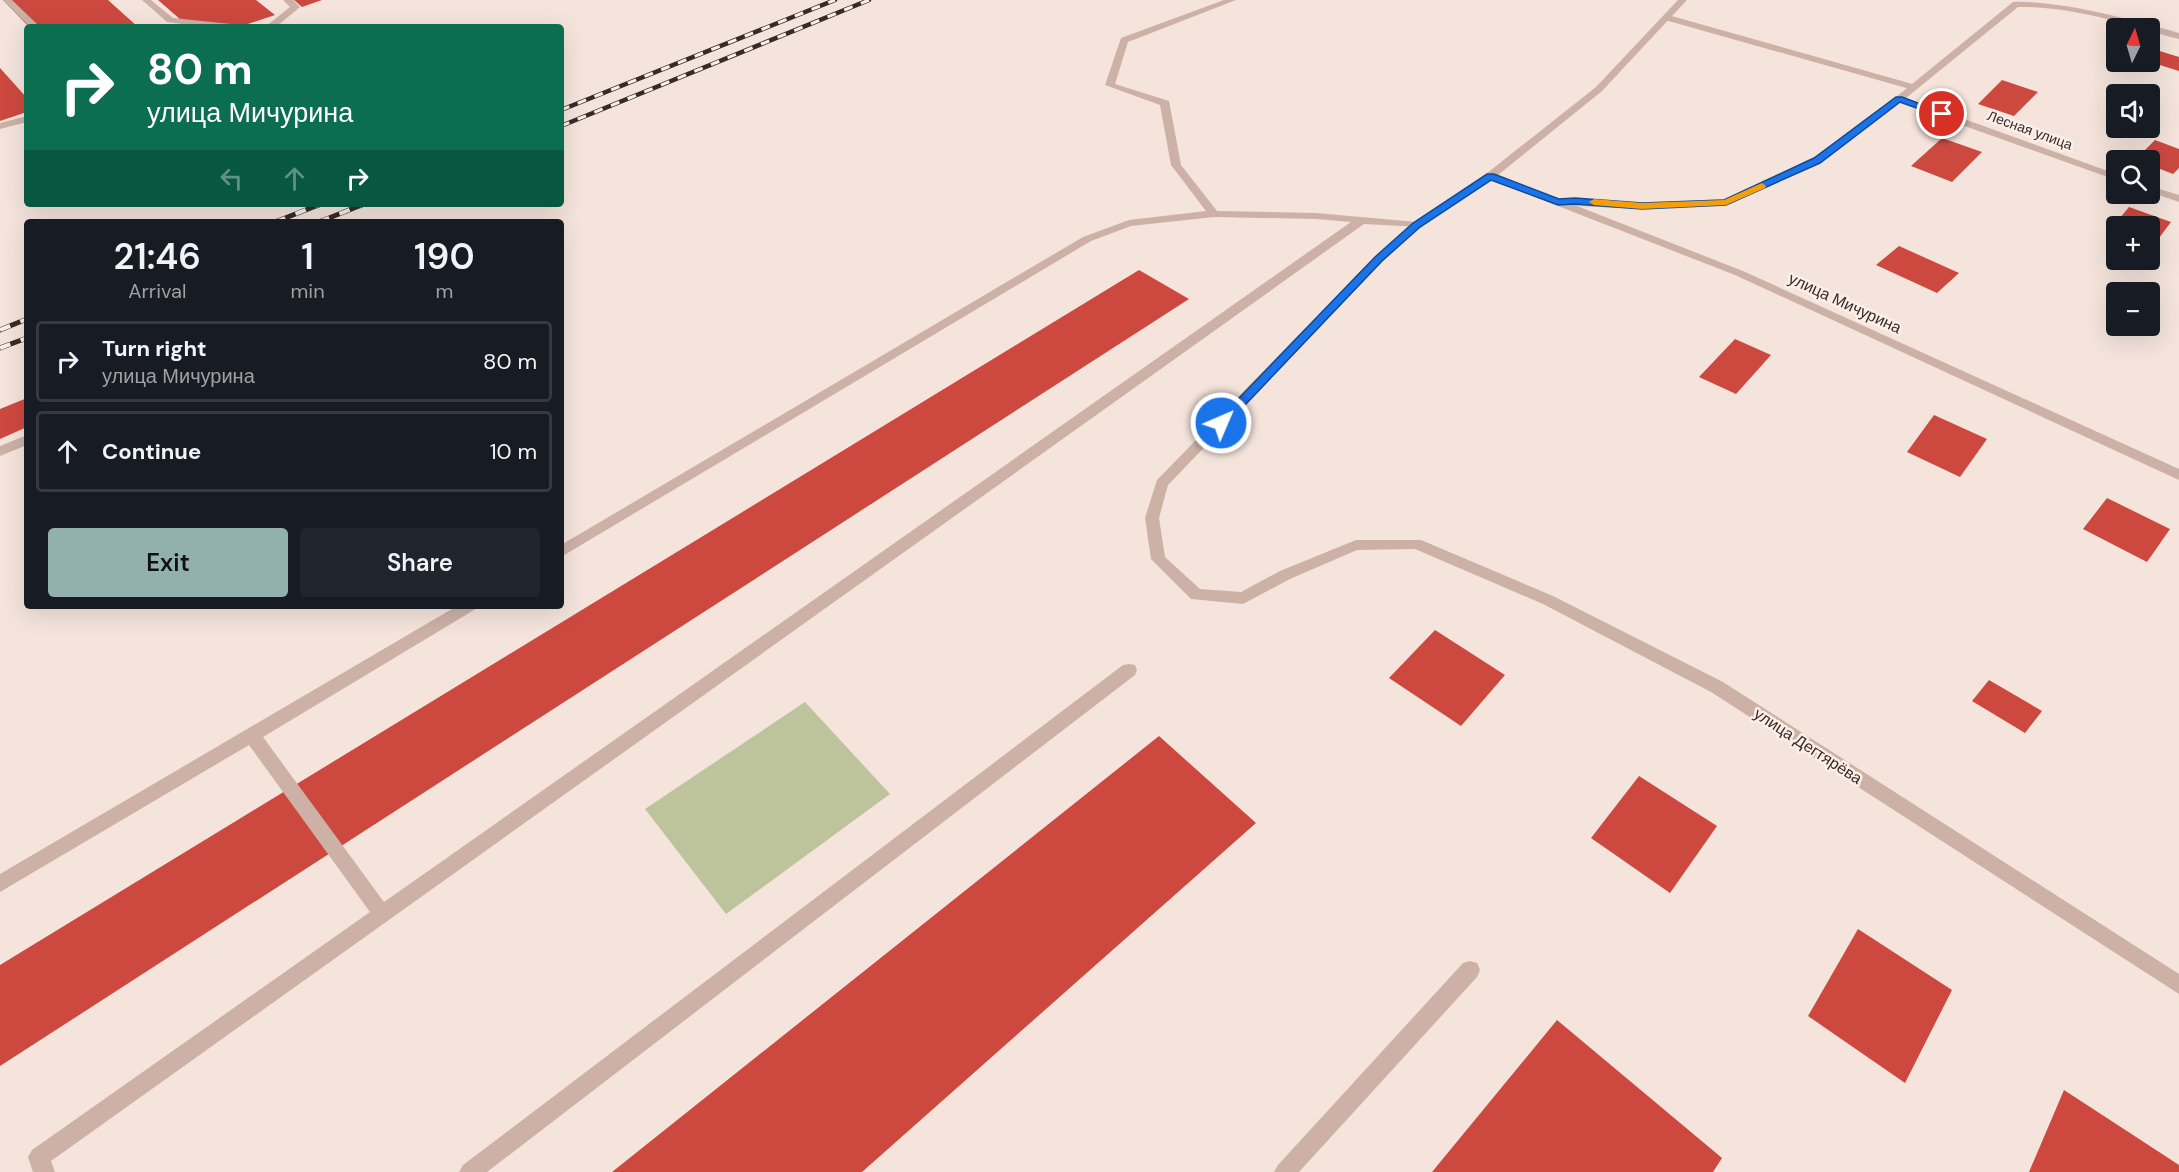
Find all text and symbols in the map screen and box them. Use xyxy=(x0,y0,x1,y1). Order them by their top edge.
north arrow xyxy=(2106,18,2160,72)
map controls xyxy=(2106,18,2160,336)
text: 80 m xyxy=(147,42,253,97)
icon: right xyxy=(48,48,126,126)
button: sound xyxy=(2106,84,2160,138)
pin xyxy=(1916,88,1967,139)
text: улица Мичурина xyxy=(147,95,353,130)
icon: arrive xyxy=(1925,97,1958,130)
street label: Лесная улица xyxy=(1985,106,2075,154)
button: search xyxy=(2106,150,2160,204)
icon: left xyxy=(215,162,248,195)
icon: ahead xyxy=(278,162,311,195)
icon: right xyxy=(341,162,374,195)
button: + xyxy=(2106,216,2160,270)
text: 21:46 xyxy=(113,233,201,280)
text: 1 xyxy=(301,233,314,280)
text: 190 xyxy=(414,233,475,280)
street label: улица Мичурина xyxy=(1785,268,1905,338)
text: Arrival xyxy=(128,278,186,304)
text: min xyxy=(291,278,325,304)
text: m xyxy=(435,278,453,304)
button: − xyxy=(2106,282,2160,336)
text: Turn right xyxy=(102,334,207,363)
icon: right xyxy=(51,345,84,378)
text: 80 m xyxy=(483,347,537,376)
text: улица Мичурина xyxy=(102,363,255,389)
position arrow xyxy=(1189,391,1253,455)
icon: ahead xyxy=(51,435,84,468)
text: Continue xyxy=(102,437,201,466)
text: 10 m xyxy=(490,437,537,466)
button: Exit xyxy=(48,528,288,597)
button: Share xyxy=(300,528,540,597)
street label: улица Дегтярёва xyxy=(1750,703,1866,789)

